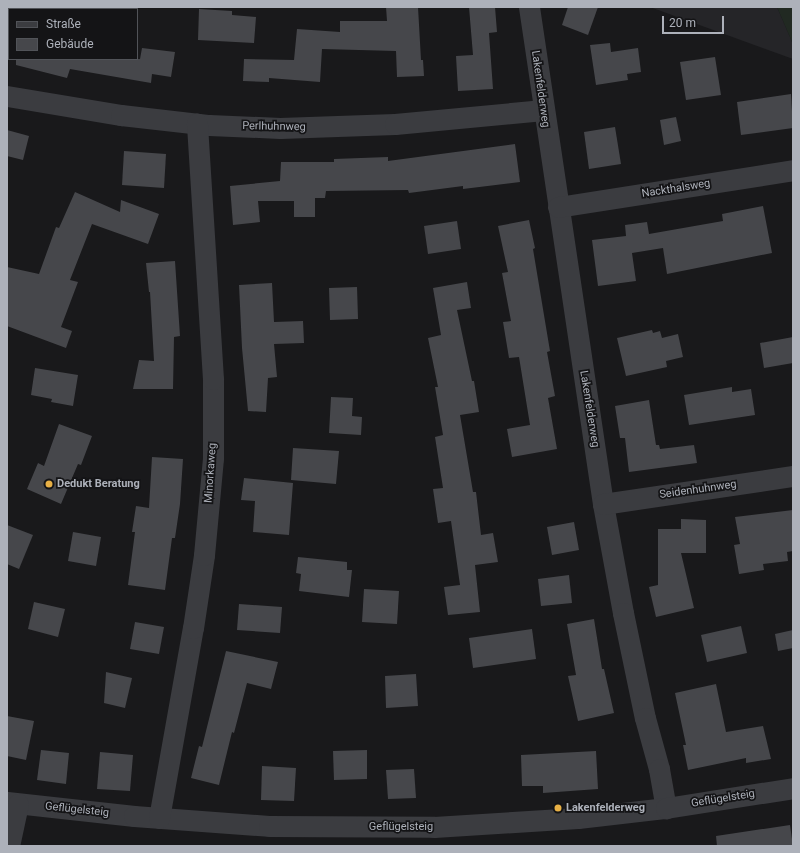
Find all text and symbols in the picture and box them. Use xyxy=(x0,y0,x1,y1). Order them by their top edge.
legend xyxy=(8,8,138,60)
scale bar xyxy=(664,8,726,34)
text: 20 m xyxy=(669,16,696,30)
text: Straße xyxy=(46,17,81,31)
text: Gebäude xyxy=(46,37,94,51)
street label: Lakenfelderweg xyxy=(528,50,552,128)
street label: Perlhuhnweg xyxy=(242,120,306,134)
street label: Nackthalsweg xyxy=(641,177,711,201)
street label: Lakenfelderweg xyxy=(576,370,602,448)
street label: Minorkaweg xyxy=(202,443,220,503)
place label: Dedukt Beratung xyxy=(57,477,140,491)
street label: Seidenhuhnweg xyxy=(659,478,737,502)
marker: Dedukt Beratung xyxy=(44,479,54,489)
street label: Geflügelsteig xyxy=(690,787,756,811)
street label: Geflügelsteig xyxy=(44,800,110,820)
place label: Lakenfelderweg xyxy=(566,801,645,815)
marker: Lakenfelderweg xyxy=(553,803,563,813)
street label: Geflügelsteig xyxy=(369,820,433,834)

